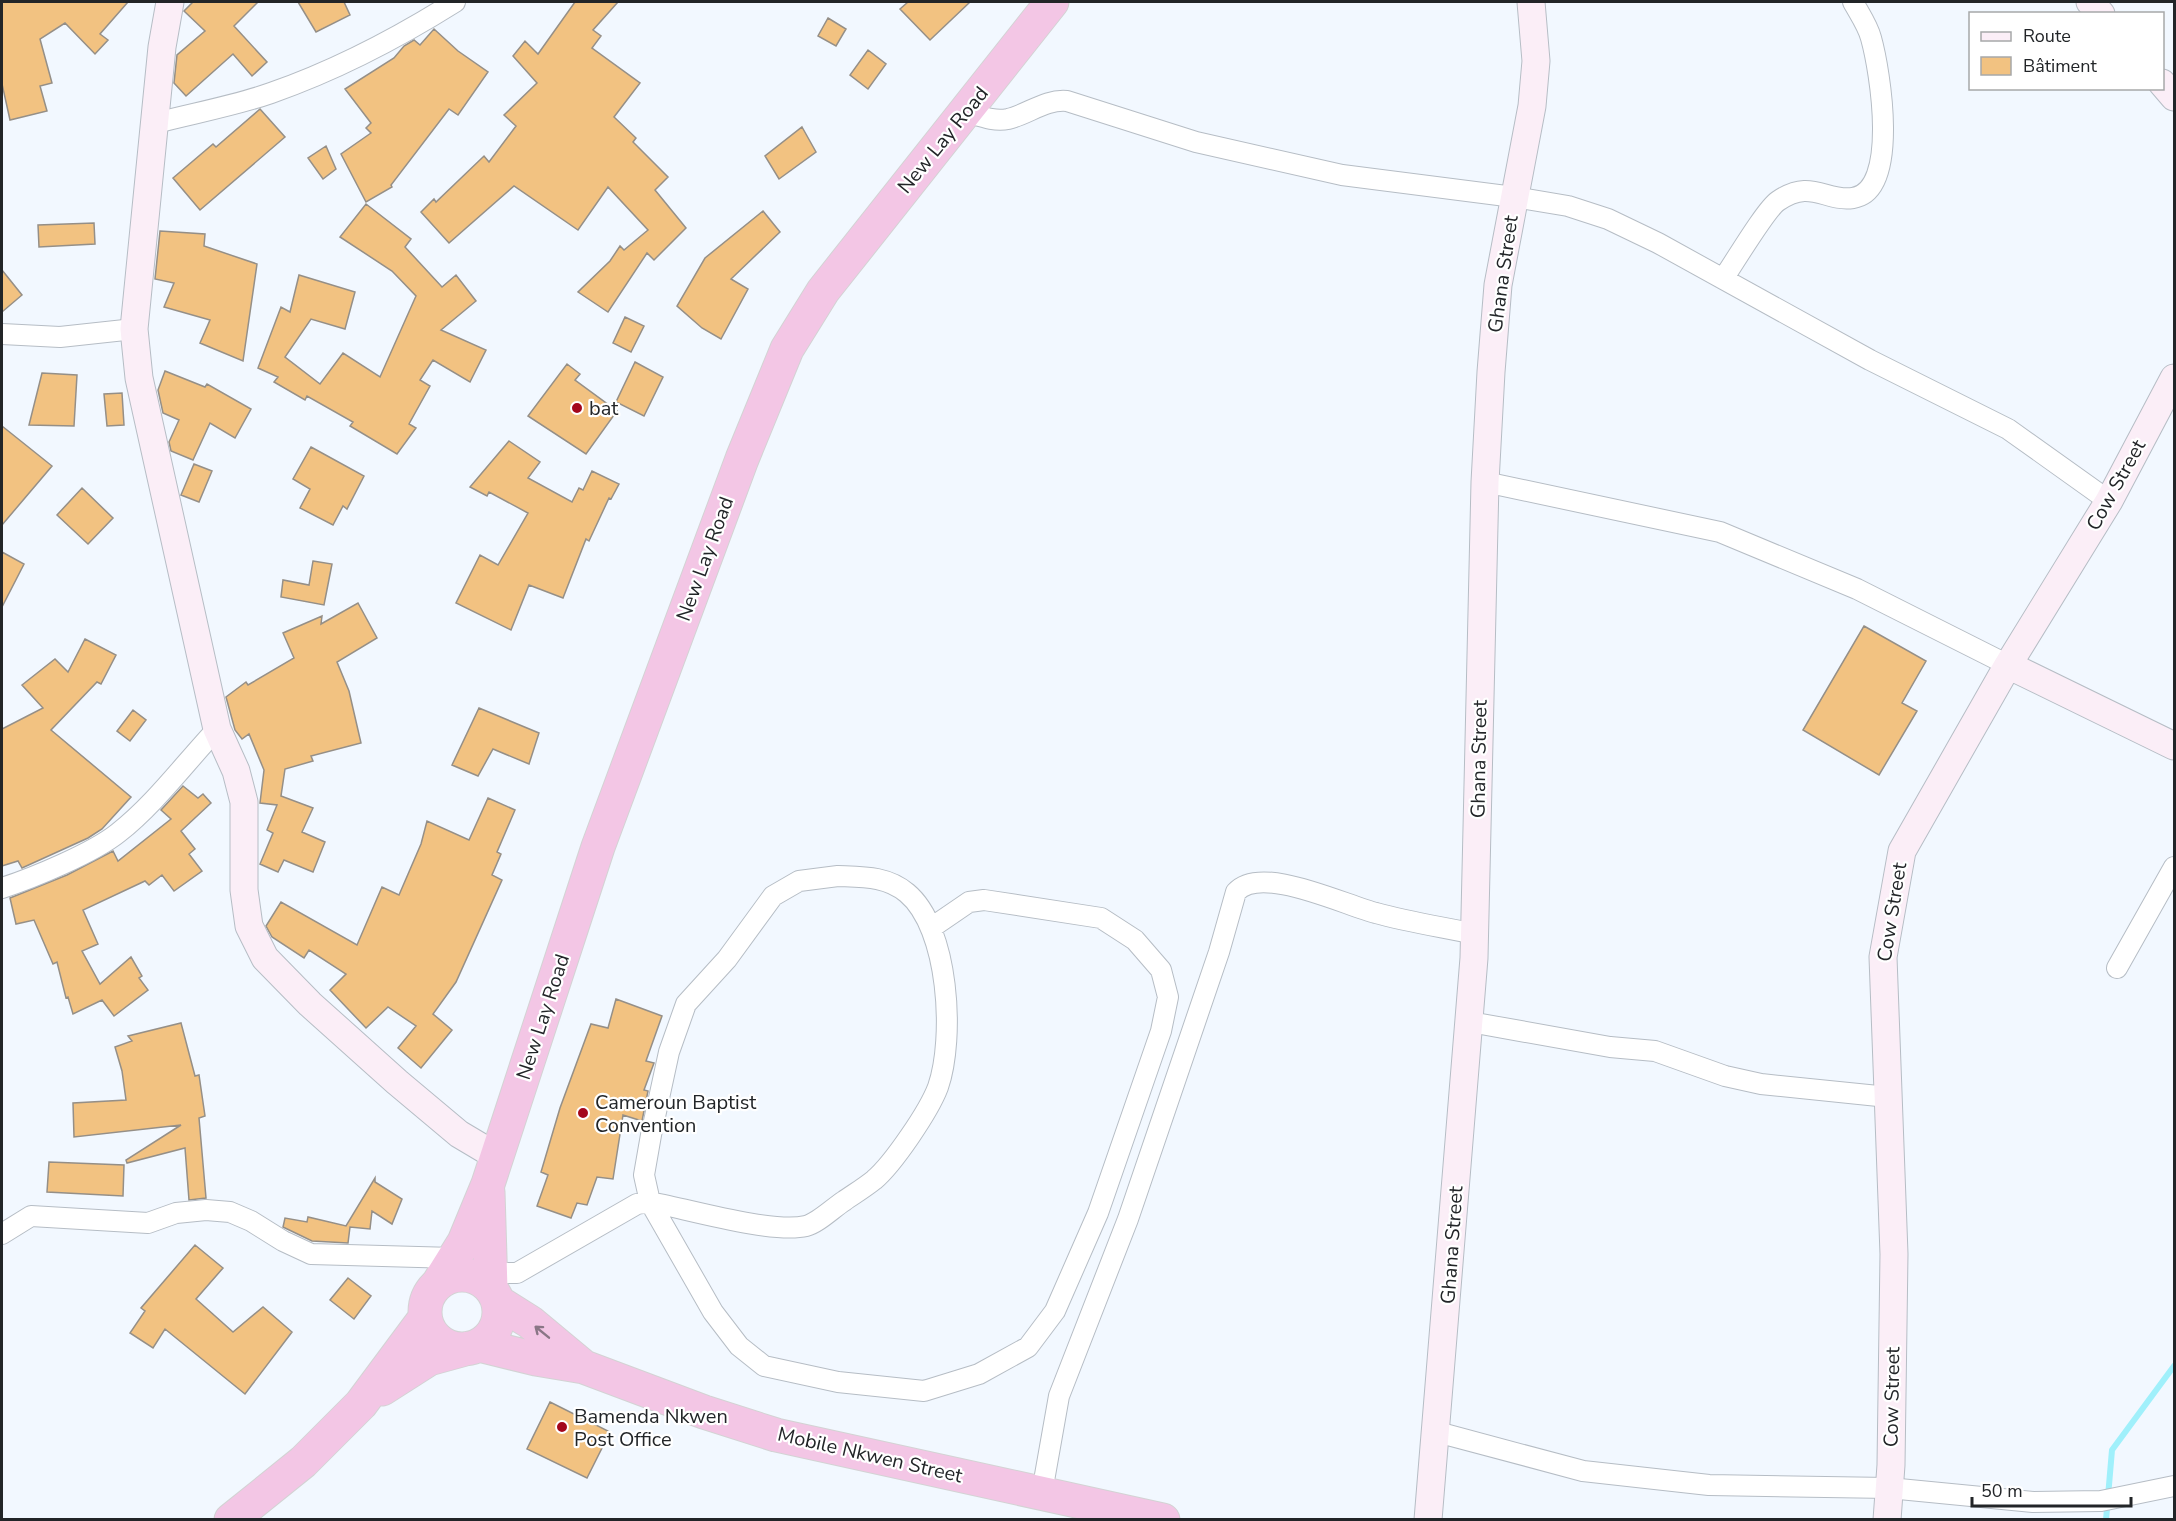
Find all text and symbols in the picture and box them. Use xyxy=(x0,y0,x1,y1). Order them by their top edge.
legend xyxy=(1969,12,2164,90)
text: Route xyxy=(2023,24,2071,48)
text: Bâtiment xyxy=(2023,54,2097,78)
street label: New Lay Road xyxy=(891,81,995,199)
street label: Ghana Street xyxy=(1481,213,1525,334)
place label: bat xyxy=(589,395,619,422)
marker: bat xyxy=(570,401,584,415)
street label: Cow Street xyxy=(2080,434,2153,535)
street label: New Lay Road xyxy=(670,493,740,625)
street label: Ghana Street xyxy=(1464,699,1494,818)
street label: Cow Street xyxy=(1871,859,1913,964)
street label: New Lay Road xyxy=(510,951,576,1083)
place label: Cameroun Baptist Convention xyxy=(595,1089,757,1139)
marker: Cameroun Baptist Convention xyxy=(576,1106,590,1120)
street label: Ghana Street xyxy=(1434,1184,1470,1305)
one-way arrow xyxy=(535,1325,551,1338)
street label: Cow Street xyxy=(1878,1346,1906,1447)
place label: Bamenda Nkwen Post Office xyxy=(574,1403,728,1453)
marker: Bamenda Nkwen Post Office xyxy=(555,1420,569,1434)
street label: Mobile Nkwen Street xyxy=(775,1421,966,1490)
scale bar xyxy=(1972,1470,2131,1508)
text: 50 m xyxy=(1981,1479,2023,1503)

